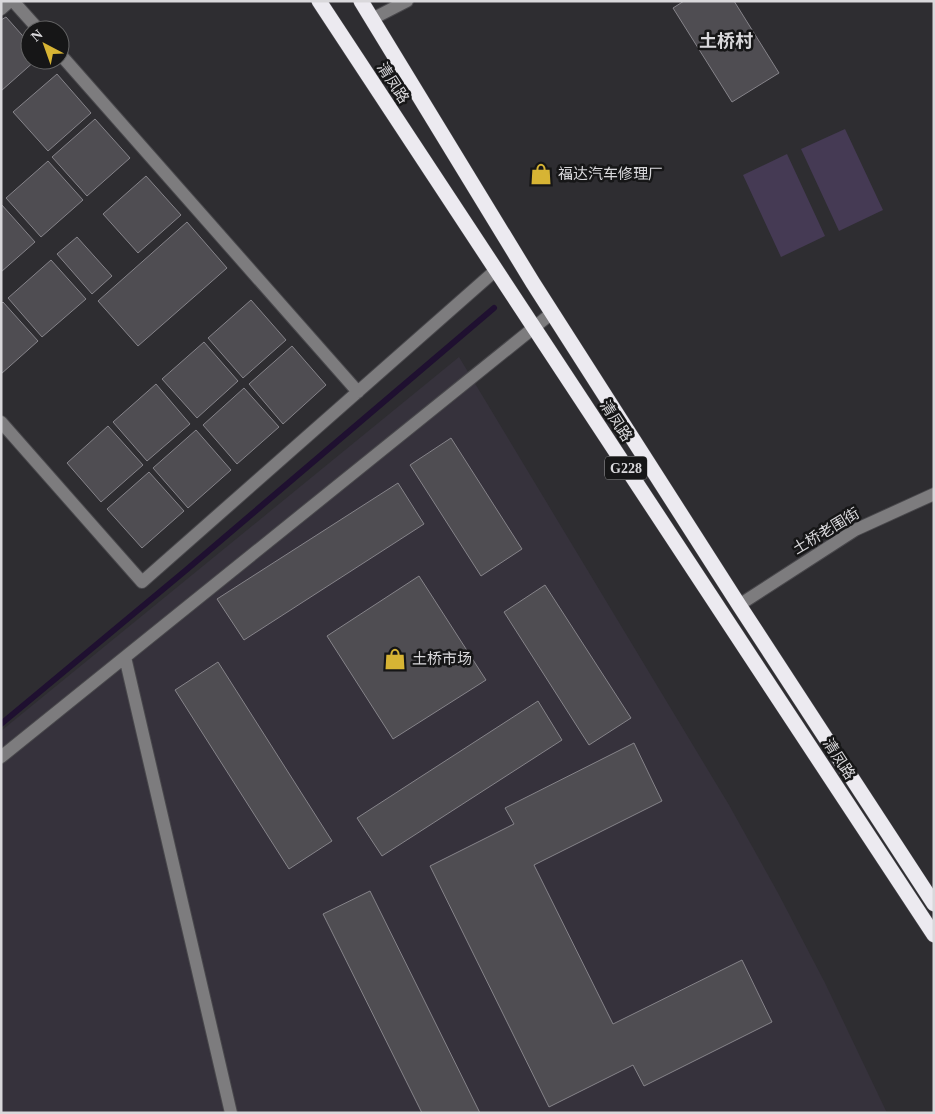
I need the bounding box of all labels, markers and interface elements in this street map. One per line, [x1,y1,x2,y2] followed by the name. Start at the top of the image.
[20,20,70,70] north arrow
[28,27,46,45] text: N
[699,31,753,51] district label: 土桥村
[374,60,412,106] street label: 清凤路
[528,161,554,187] shop icon: 福达汽车修理厂
[558,166,663,182] place label: 福达汽车修理厂
[597,398,635,444] street label: 清凤路
[605,456,647,479] road number: G228
[790,505,862,557] street label: 土桥老围街
[382,646,408,672] shop icon: 土桥市场
[412,651,472,667] place label: 土桥市场
[820,736,858,782] street label: 清凤路

